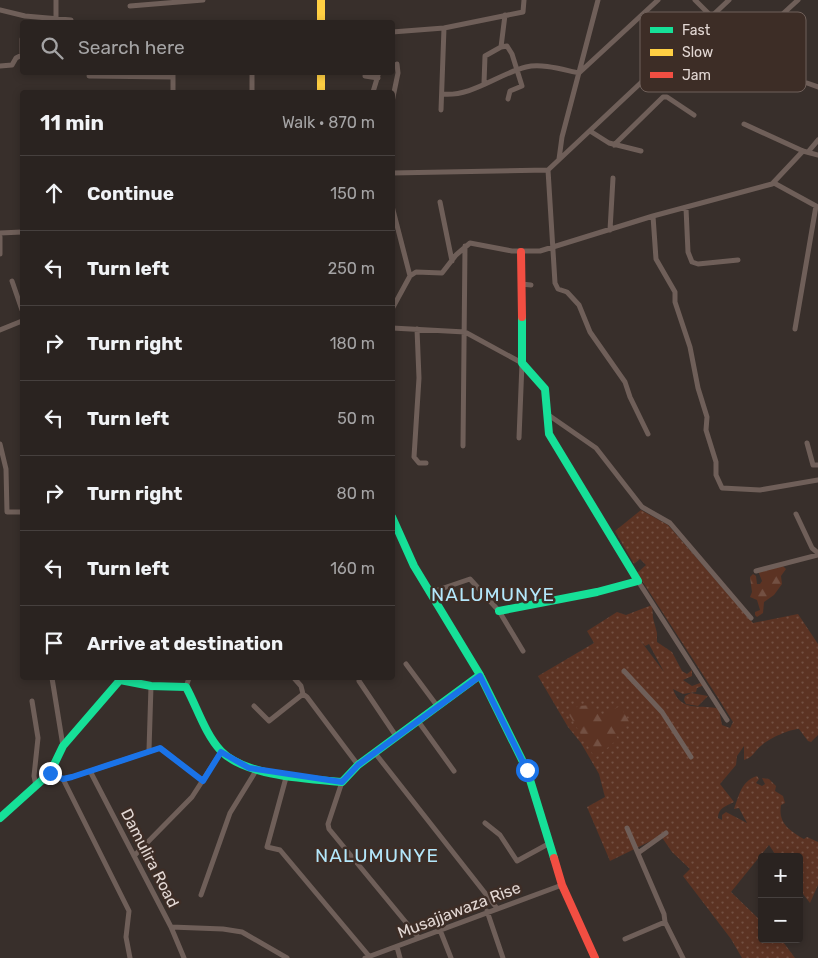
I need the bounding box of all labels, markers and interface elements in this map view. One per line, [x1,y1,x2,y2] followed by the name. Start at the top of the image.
[640,12,806,92] legend
[20,20,395,75] search box
[682,22,711,39] text: Fast
[38,34,66,62] icon: search
[78,36,185,59] text: Search here
[682,44,713,61] text: Slow
[682,67,711,84] text: Jam
[40,110,104,135] text: 11 min
[282,113,375,132] text: Walk · 870 m
[40,179,68,207] icon: ahead
[87,182,174,205] text: Continue
[330,184,375,203] text: 150 m
[40,254,68,282] icon: left
[87,257,169,280] text: Turn left
[328,259,375,278] text: 250 m
[40,329,68,357] icon: right
[87,332,182,355] text: Turn right
[330,334,375,353] text: 180 m
[40,404,68,432] icon: left
[87,407,169,430] text: Turn left
[337,409,375,428] text: 50 m
[40,479,68,507] icon: right
[87,482,182,505] text: Turn right
[337,484,375,503] text: 80 m
[40,554,68,582] icon: left
[87,557,169,580] text: Turn left
[330,559,375,578] text: 160 m
[431,583,555,606] district label: NALUMUNYE
[40,629,68,657] icon: arrive
[87,632,283,655] text: Arrive at destination
[516,759,539,782] route start
[39,762,62,785] route end
[117,806,183,910] street label: Damulira Road
[315,844,439,867] district label: NALUMUNYE
[758,853,803,943] map controls
[758,853,803,898] button: +
[395,878,523,942] street label: Musajjawaza Rise
[758,898,803,943] button: −

